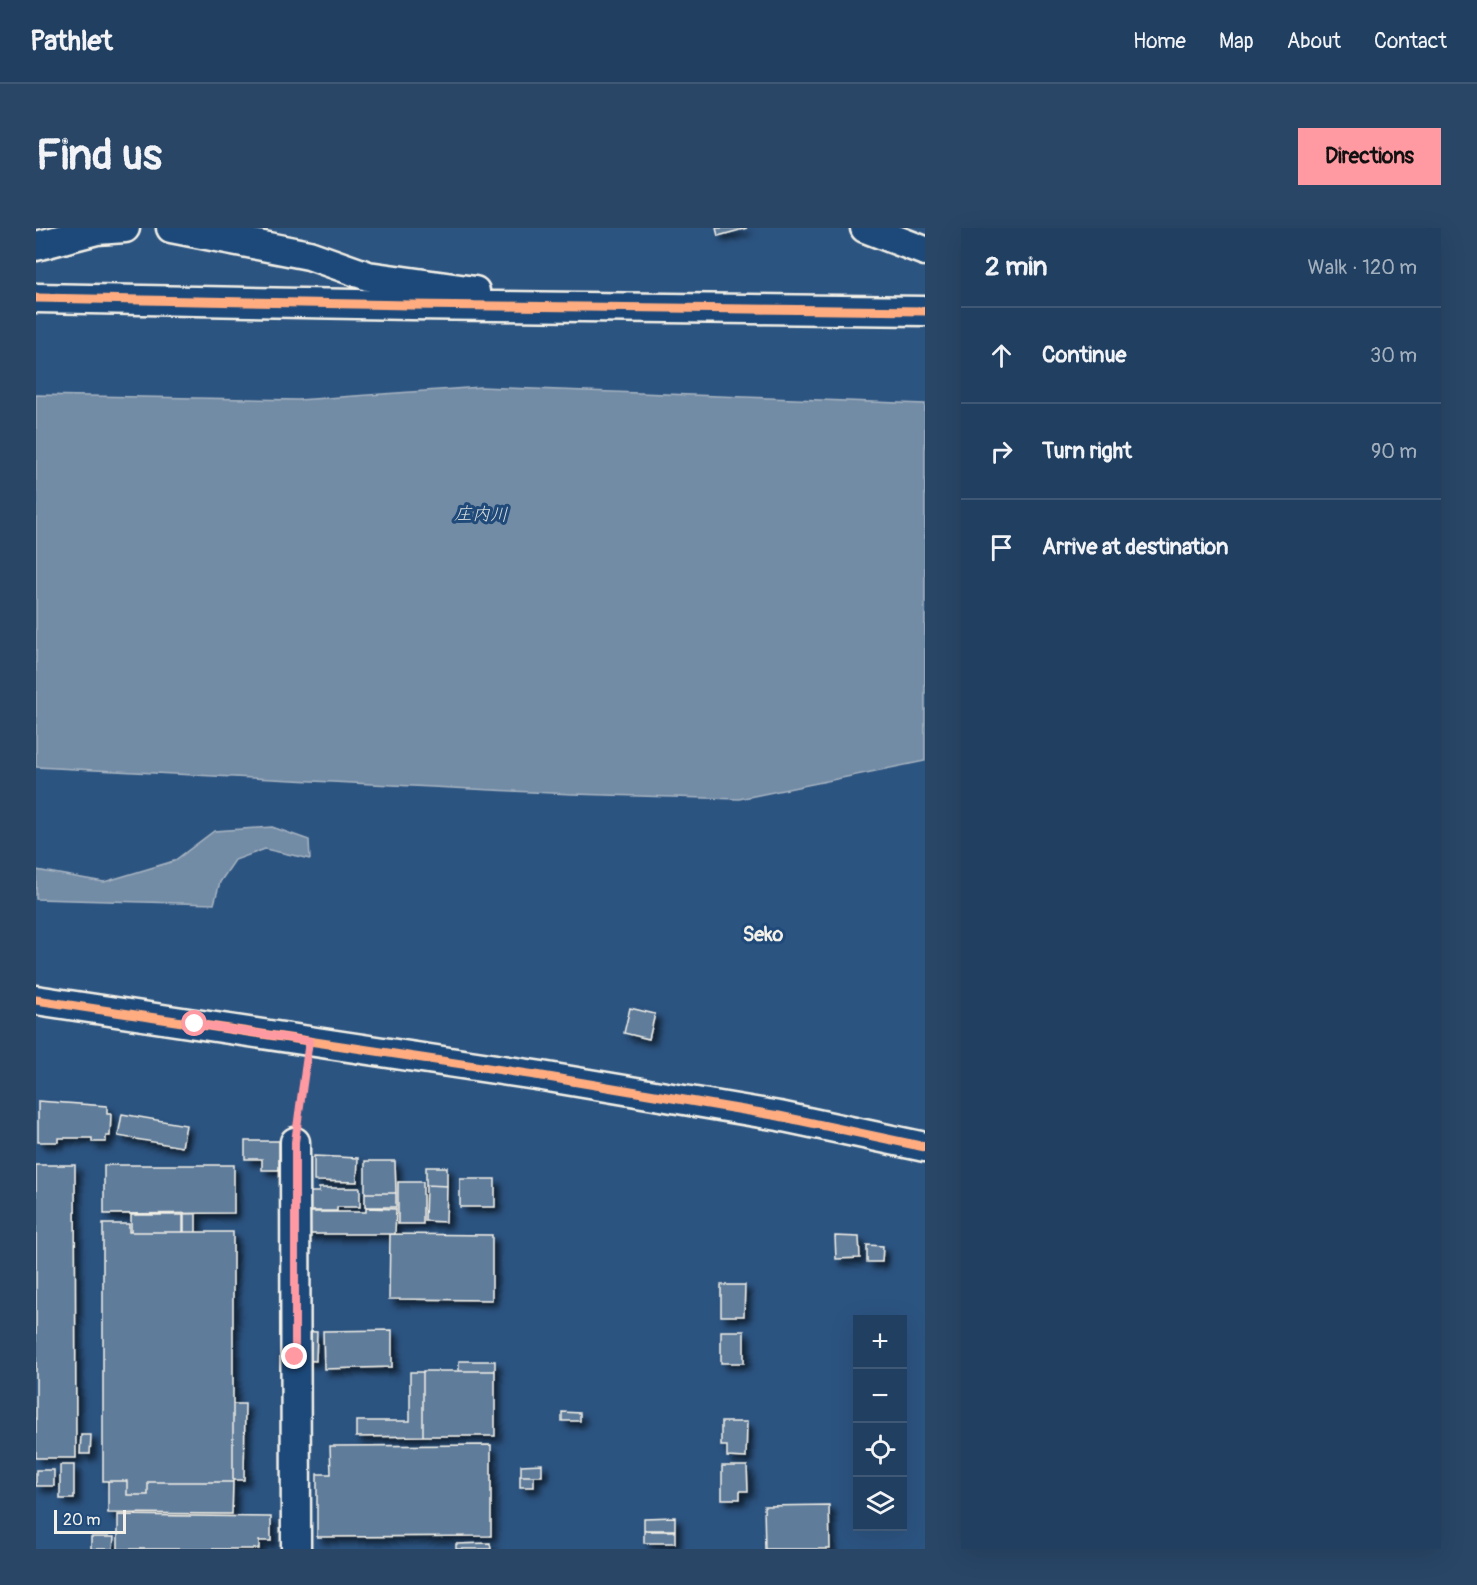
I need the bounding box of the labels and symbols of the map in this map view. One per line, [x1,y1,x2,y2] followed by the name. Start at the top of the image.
[454,503,508,526] water label: 庄内川
[743,922,784,947] district label: Seko
[181,1010,207,1036] route start
[281,1343,307,1369] route end
[54,1507,126,1534] scale bar

